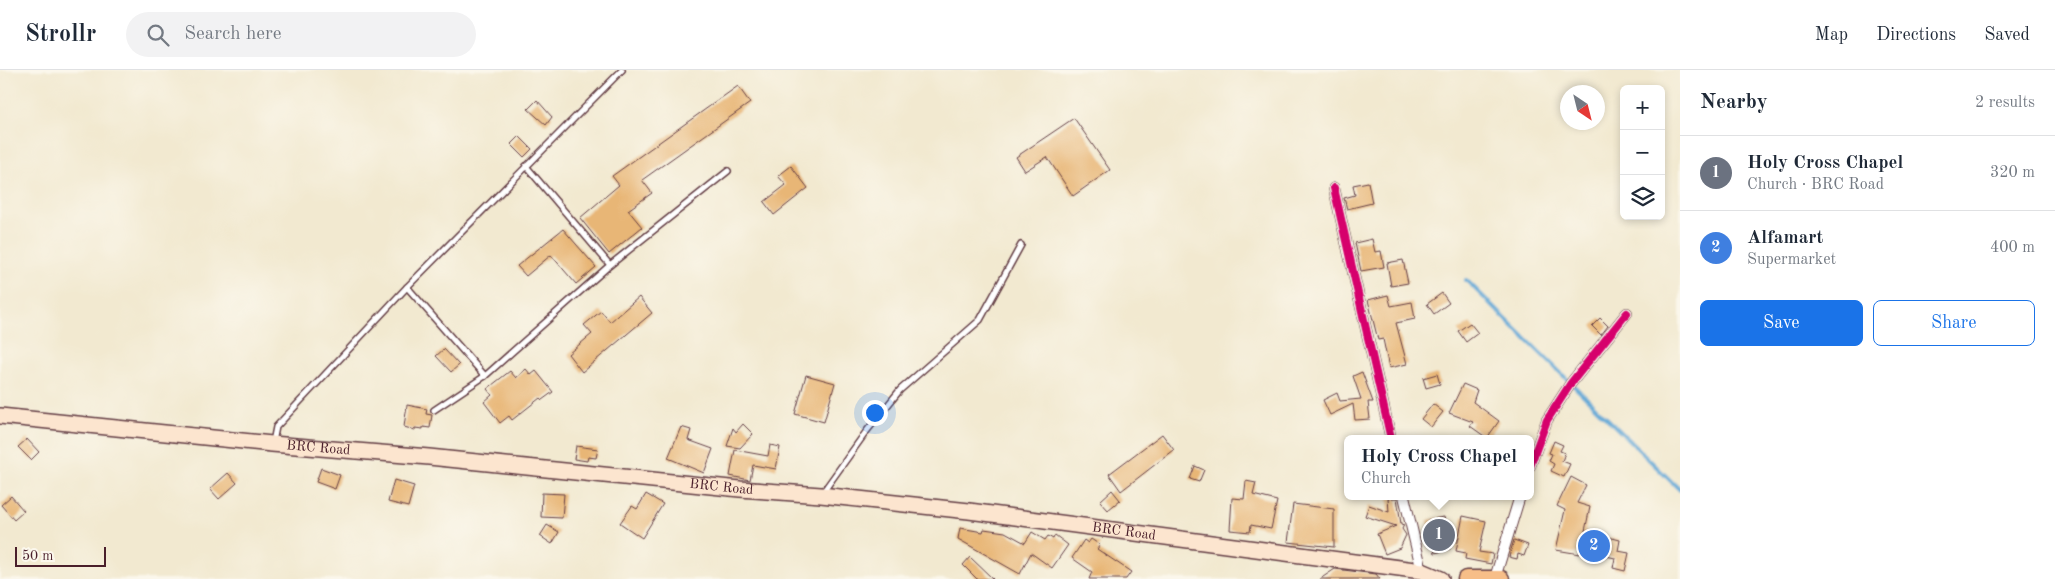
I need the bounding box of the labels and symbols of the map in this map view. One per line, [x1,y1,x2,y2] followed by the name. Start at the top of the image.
[1560,85,1605,130] north arrow
[862,400,888,426] your location
[286,438,351,457] street label: BRC Road
[689,477,754,497] street label: BRC Road
[1423,516,1455,554] pin: 1
[1091,520,1157,543] street label: BRC Road
[1578,527,1610,565] pin: 2
[15,544,106,567] scale bar

